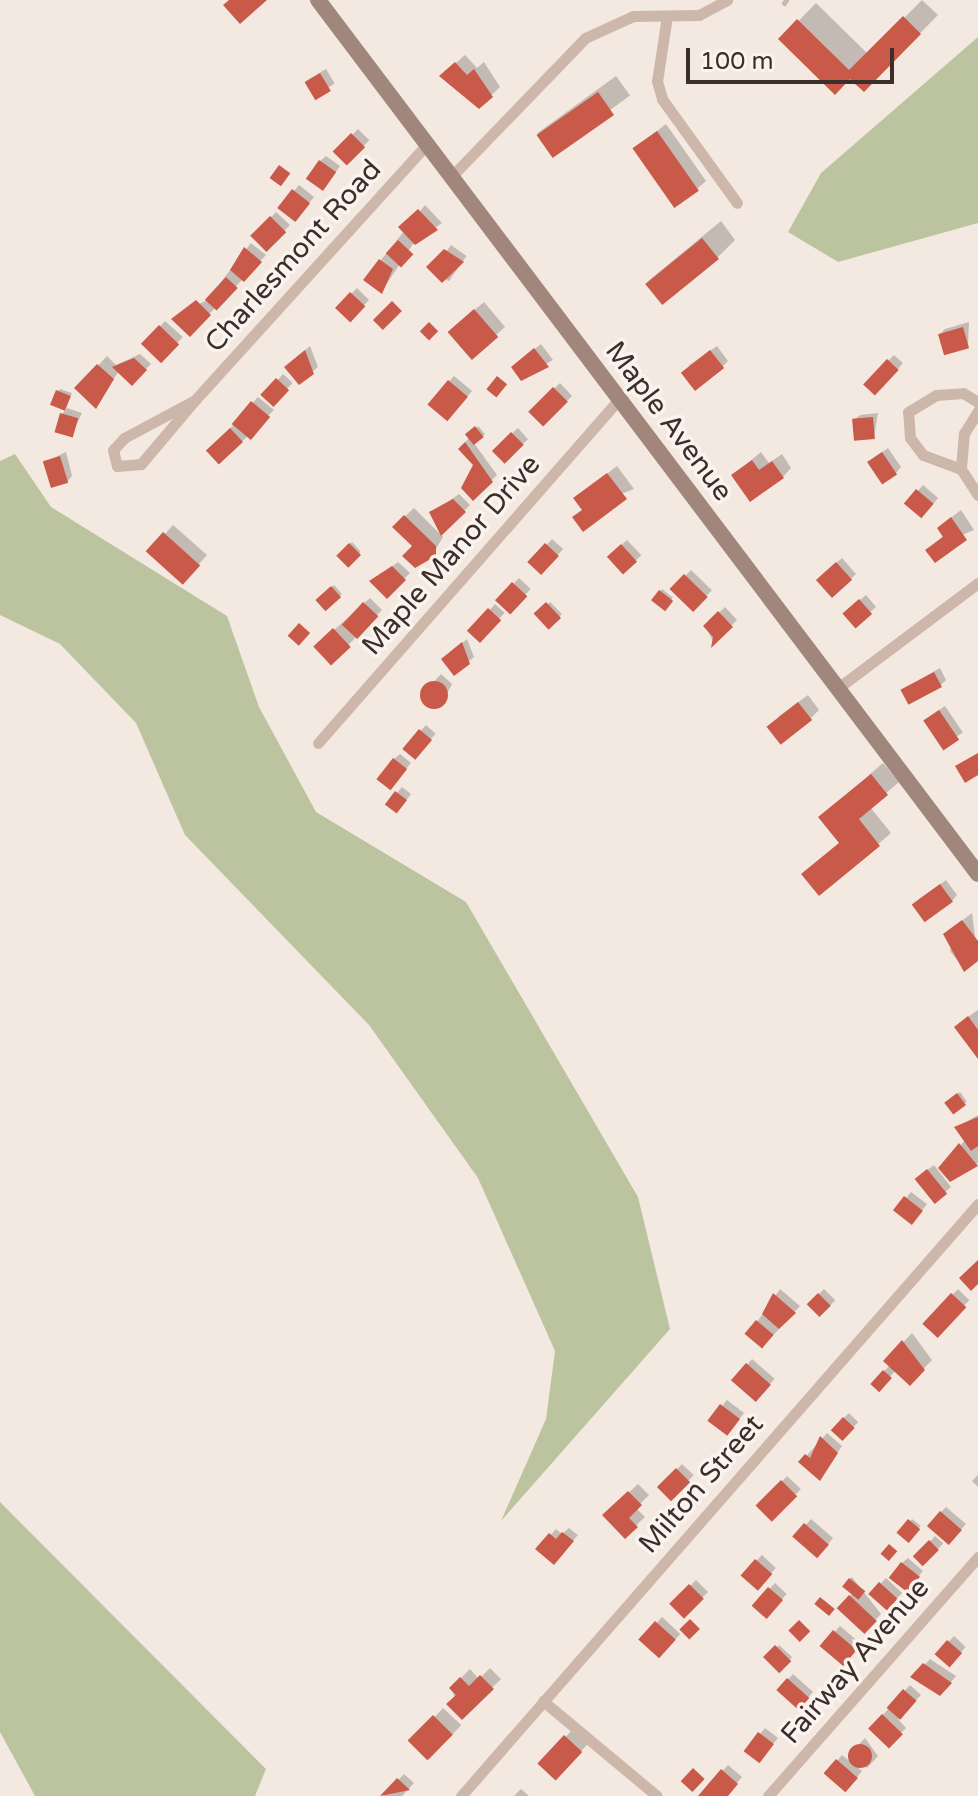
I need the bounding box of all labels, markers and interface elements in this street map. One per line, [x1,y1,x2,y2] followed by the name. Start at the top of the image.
[690,32,898,82] scale bar
[700,47,774,76] text: 100 m
[198,153,388,359] street label: Charlesmont Road
[598,335,740,507] street label: Maple Avenue
[355,448,547,662] street label: Maple Manor Drive
[632,1408,770,1560] street label: Milton Street
[774,1571,936,1751] street label: Fairway Avenue

